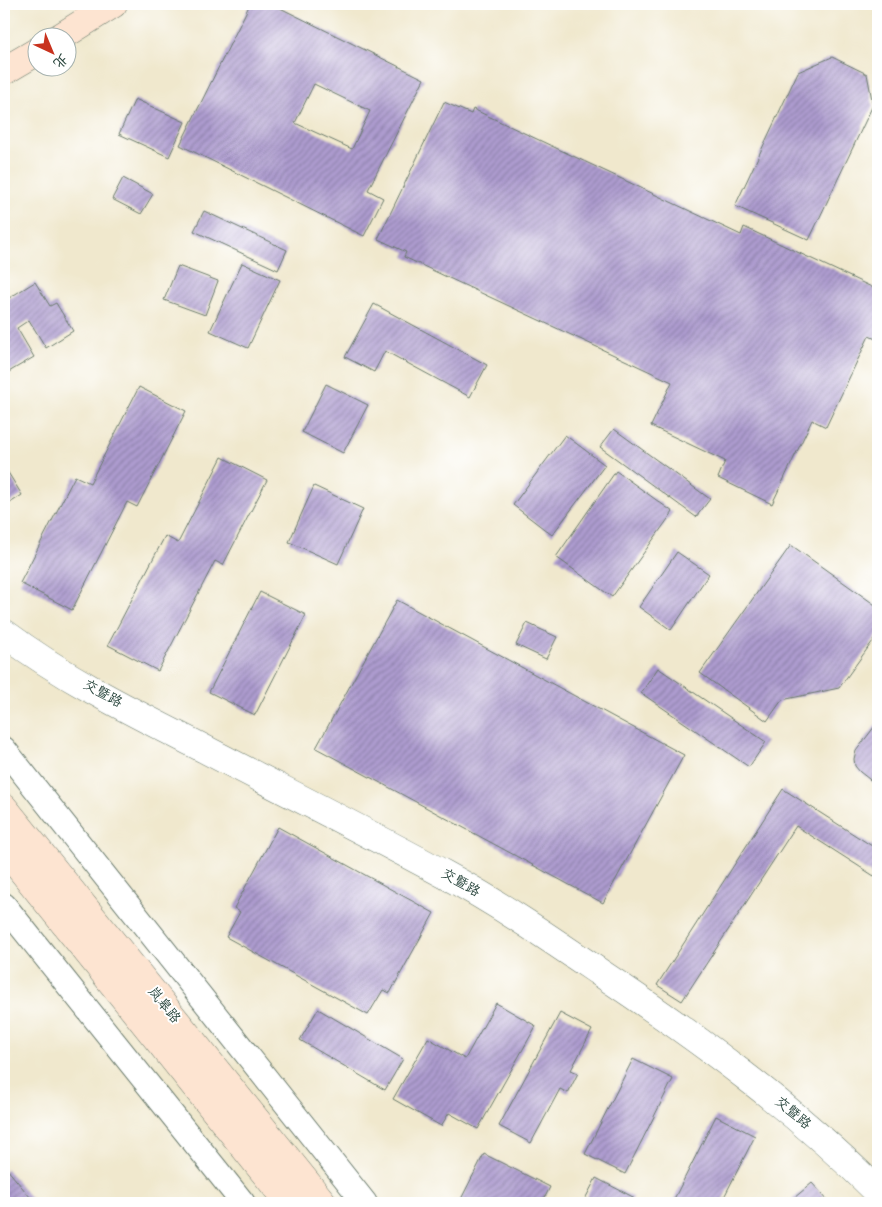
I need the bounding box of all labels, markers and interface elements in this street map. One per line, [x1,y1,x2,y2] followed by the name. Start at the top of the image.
[28,28,78,78] north arrow
[48,49,70,71] text: 北
[80,677,125,713] street label: 交暨路
[438,865,483,902] street label: 交暨路
[143,984,184,1028] street label: 岚皋路
[770,1093,814,1134] street label: 交暨路

